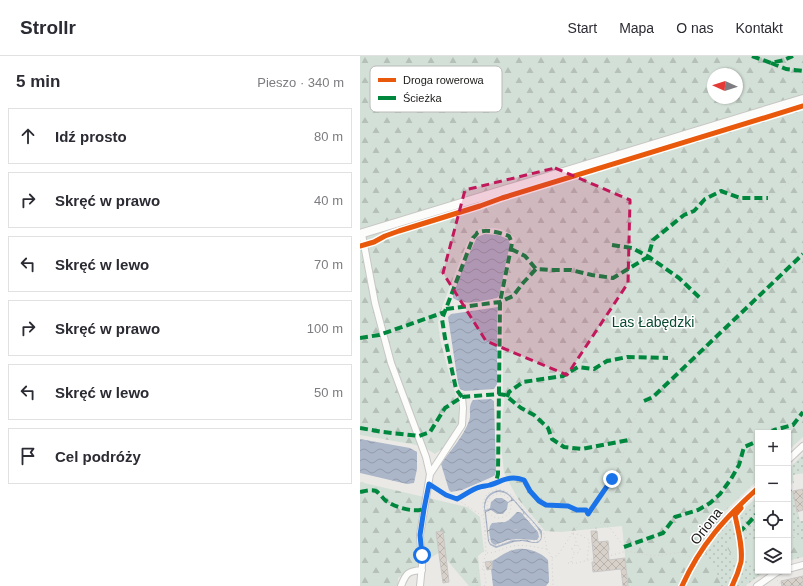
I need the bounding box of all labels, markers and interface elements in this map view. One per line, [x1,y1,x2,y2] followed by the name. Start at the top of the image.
[20,17,76,38] text: Strollr
[568,20,597,36] text: Start
[619,20,654,36] text: Mapa
[676,20,714,36] text: O nas
[736,20,783,36] text: Kontakt
[370,66,502,112] legend
[707,68,743,104] north arrow
[16,72,60,91] text: 5 min
[403,74,485,86] text: Droga rowerowa
[257,75,344,90] text: Pieszo · 340 m
[403,92,442,104] text: Ścieżka
[17,125,39,147] icon: ahead
[55,128,127,145] text: Idź prosto
[314,129,343,144] text: 80 m
[17,189,39,211] icon: right
[55,192,160,209] text: Skręć w prawo
[314,193,343,208] text: 40 m
[17,253,39,275] icon: left
[55,256,149,273] text: Skręć w lewo
[314,257,343,272] text: 70 m
[612,314,694,330] park label: Las Łabędzki
[17,317,39,339] icon: right
[55,320,160,337] text: Skręć w prawo
[307,321,343,336] text: 100 m
[17,381,39,403] icon: left
[55,384,149,401] text: Skręć w lewo
[314,385,343,400] text: 50 m
[755,430,791,574] map controls
[755,430,791,466] button: +
[17,445,39,467] icon: arrive
[55,448,141,465] text: Cel podróży
[755,466,791,502] button: −
[603,470,621,488] route end
[755,502,791,538] button: locate
[687,504,725,547] street label: Oriona
[755,538,791,574] button: layers
[413,546,431,564] route start

